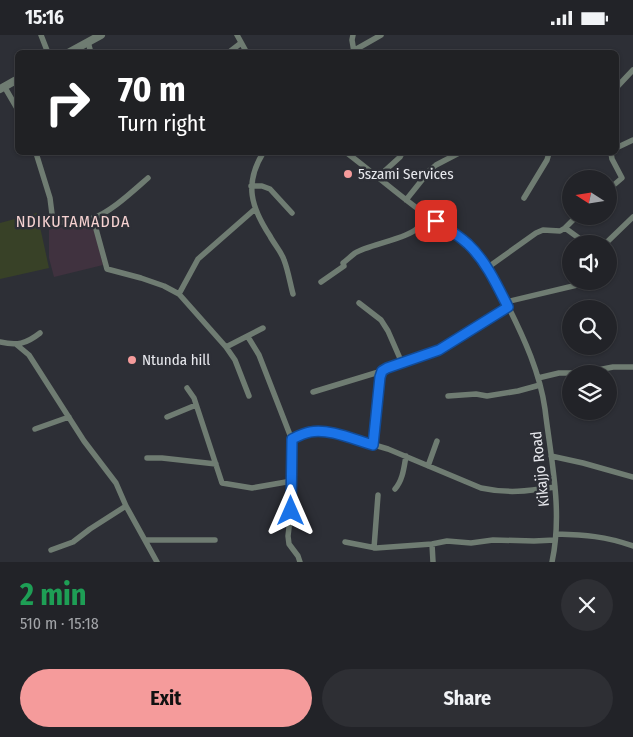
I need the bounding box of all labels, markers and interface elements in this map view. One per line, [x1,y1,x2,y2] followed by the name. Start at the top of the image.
[25,6,64,29] text: 15:16
[118,68,186,110] text: 70 m
[35,70,100,135] icon: right
[118,110,206,137] text: Turn right
[358,165,454,183] place label: 5szami Services
[342,168,354,180] marker: 5szami Services
[562,170,618,225] north arrow
[562,170,617,420] map controls
[415,200,457,242] pin
[422,207,450,235] icon: arrive
[16,212,130,231] district label: NDIKUTAMADDA
[562,235,617,290] button: sound
[562,300,617,355] button: search
[142,351,210,369] place label: Ntunda hill
[126,354,138,366] marker: Ntunda hill
[562,365,617,420] button: layers
[527,430,553,508] street label: Kikajjo Road
[264,484,316,536] position arrow
[20,577,87,613] text: 2 min
[561,579,613,631] button: close
[20,614,99,633] text: 510 m · 15:18
[20,669,312,727] button: Exit
[322,669,613,727] button: Share

